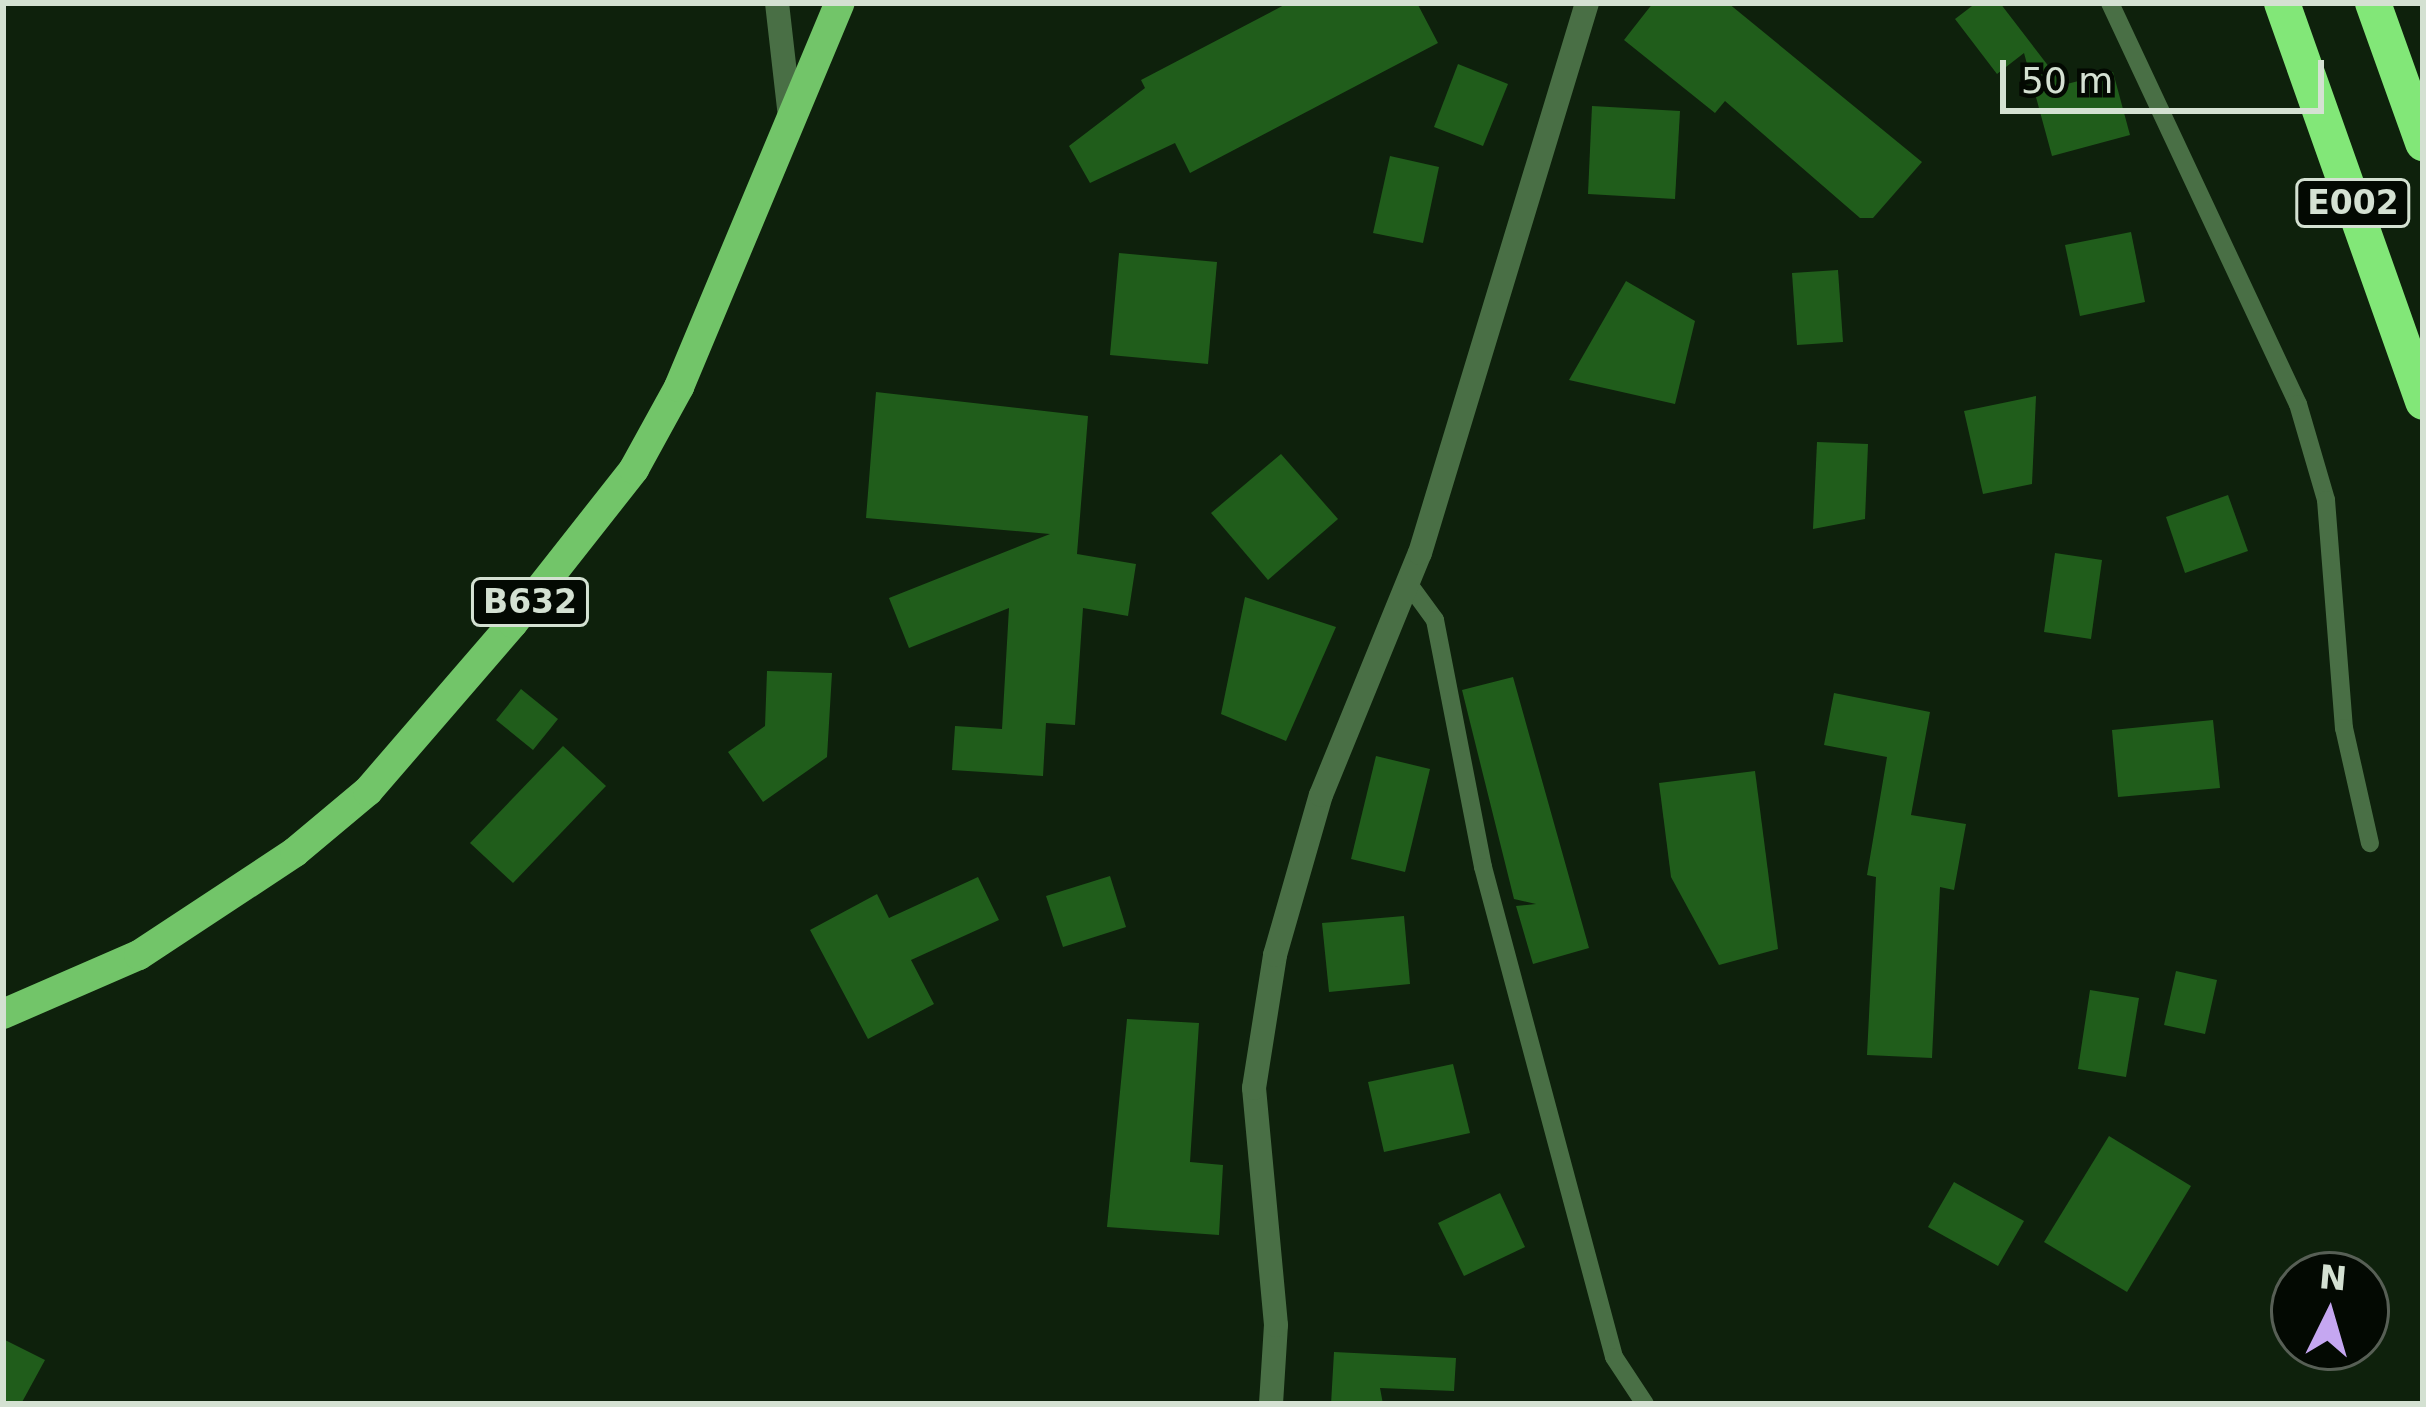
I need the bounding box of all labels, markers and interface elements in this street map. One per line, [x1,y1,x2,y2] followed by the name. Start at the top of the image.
[2006,36,2330,110] scale bar
[2021,60,2113,101] text: 50 m
[2293,176,2413,230] road number: E002
[470,575,590,629] road number: B632
[2270,1251,2390,1371] north arrow
[2317,1257,2348,1298] text: N

